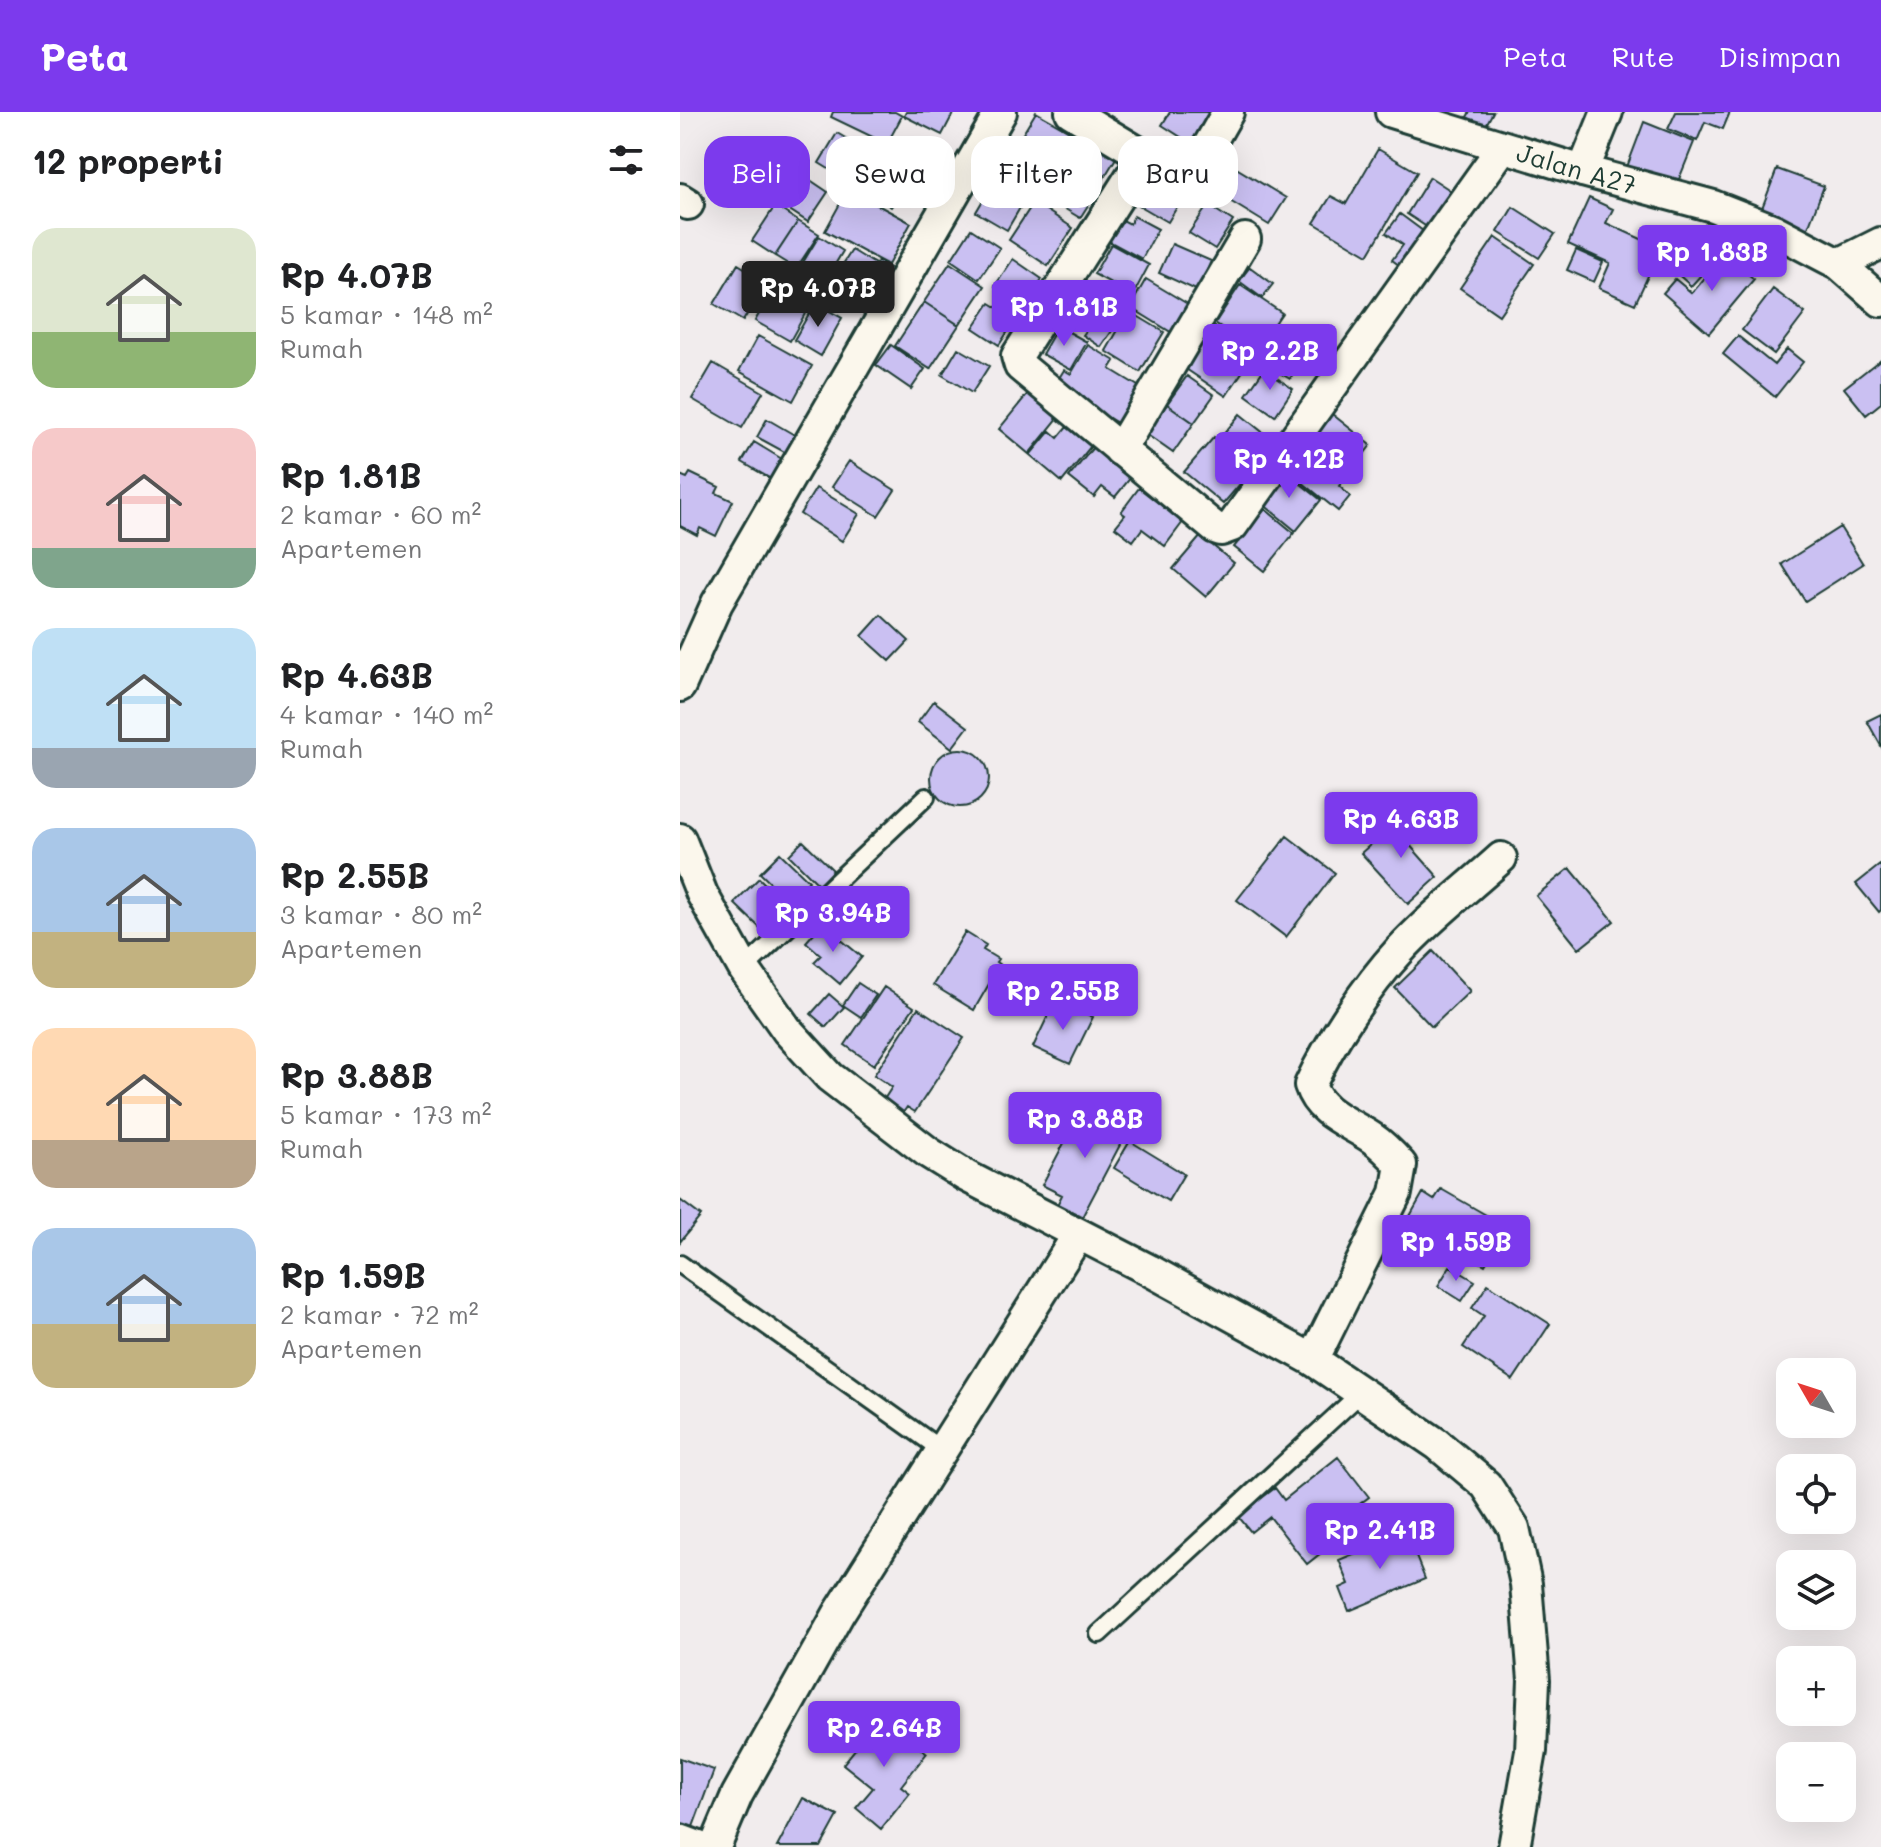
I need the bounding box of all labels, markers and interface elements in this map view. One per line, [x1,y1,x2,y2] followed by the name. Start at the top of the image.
[40,31,129,81] text: Peta
[1503,38,1568,74] text: Peta
[1612,38,1674,74] text: Rute
[1718,38,1841,74] text: Disimpan
[1513,135,1640,202] street label: Jalan A27
[704,136,810,208] chip: Beli
[826,136,955,208] chip: Sewa
[971,136,1102,208] chip: Filter
[1118,136,1238,208] chip: Baru
[32,138,224,183] text: 12 properti
[604,138,648,182] icon: filters
[1629,225,1795,293] pin: Rp 1.83B
[1656,234,1768,268] text: Rp 1.83B
[280,252,433,297] text: Rp 4.07B
[96,260,192,356] icon: home
[735,261,901,329] pin: Rp 4.07B
[760,270,876,304] text: Rp 4.07B
[981,280,1147,348] pin: Rp 1.81B
[1010,289,1118,323] text: Rp 1.81B
[280,297,493,331] text: 5 kamar · 148 m²
[1196,324,1344,392] pin: Rp 2.2B
[280,331,362,365] text: Rumah
[1221,333,1319,367] text: Rp 2.2B
[1206,432,1372,500] pin: Rp 4.12B
[1233,441,1345,475] text: Rp 4.12B
[280,452,422,497] text: Rp 1.81B
[96,460,192,556] icon: home
[280,497,481,531] text: 2 kamar · 60 m²
[280,531,422,565] text: Apartemen
[280,652,433,697] text: Rp 4.63B
[96,660,192,756] icon: home
[280,697,493,731] text: 4 kamar · 140 m²
[280,731,362,765] text: Rumah
[1318,792,1484,860] pin: Rp 4.63B
[1342,801,1460,835] text: Rp 4.63B
[280,852,429,897] text: Rp 2.55B
[96,860,192,956] icon: home
[750,886,916,954] pin: Rp 3.94B
[775,895,891,929] text: Rp 3.94B
[280,897,482,931] text: 3 kamar · 80 m²
[280,931,422,965] text: Apartemen
[980,964,1146,1032] pin: Rp 2.55B
[1006,973,1120,1007] text: Rp 2.55B
[280,1052,433,1097] text: Rp 3.88B
[96,1060,192,1156] icon: home
[1002,1092,1168,1160] pin: Rp 3.88B
[280,1097,492,1131] text: 5 kamar · 173 m²
[1026,1101,1144,1135] text: Rp 3.88B
[280,1131,362,1165] text: Rumah
[1373,1215,1539,1283] pin: Rp 1.59B
[1400,1224,1512,1258] text: Rp 1.59B
[280,1252,426,1297] text: Rp 1.59B
[96,1260,192,1356] icon: home
[280,1297,479,1331] text: 2 kamar · 72 m²
[280,1331,422,1365] text: Apartemen
[1776,1358,1856,1438] north arrow
[1776,1358,1856,1822] map controls
[1776,1454,1856,1534] button: locate
[1297,1503,1463,1571] pin: Rp 2.41B
[1324,1512,1436,1546] text: Rp 2.41B
[1776,1550,1856,1630] button: layers
[1776,1646,1856,1726] button: +
[801,1701,967,1769] pin: Rp 2.64B
[826,1710,942,1744] text: Rp 2.64B
[1776,1742,1856,1822] button: −

